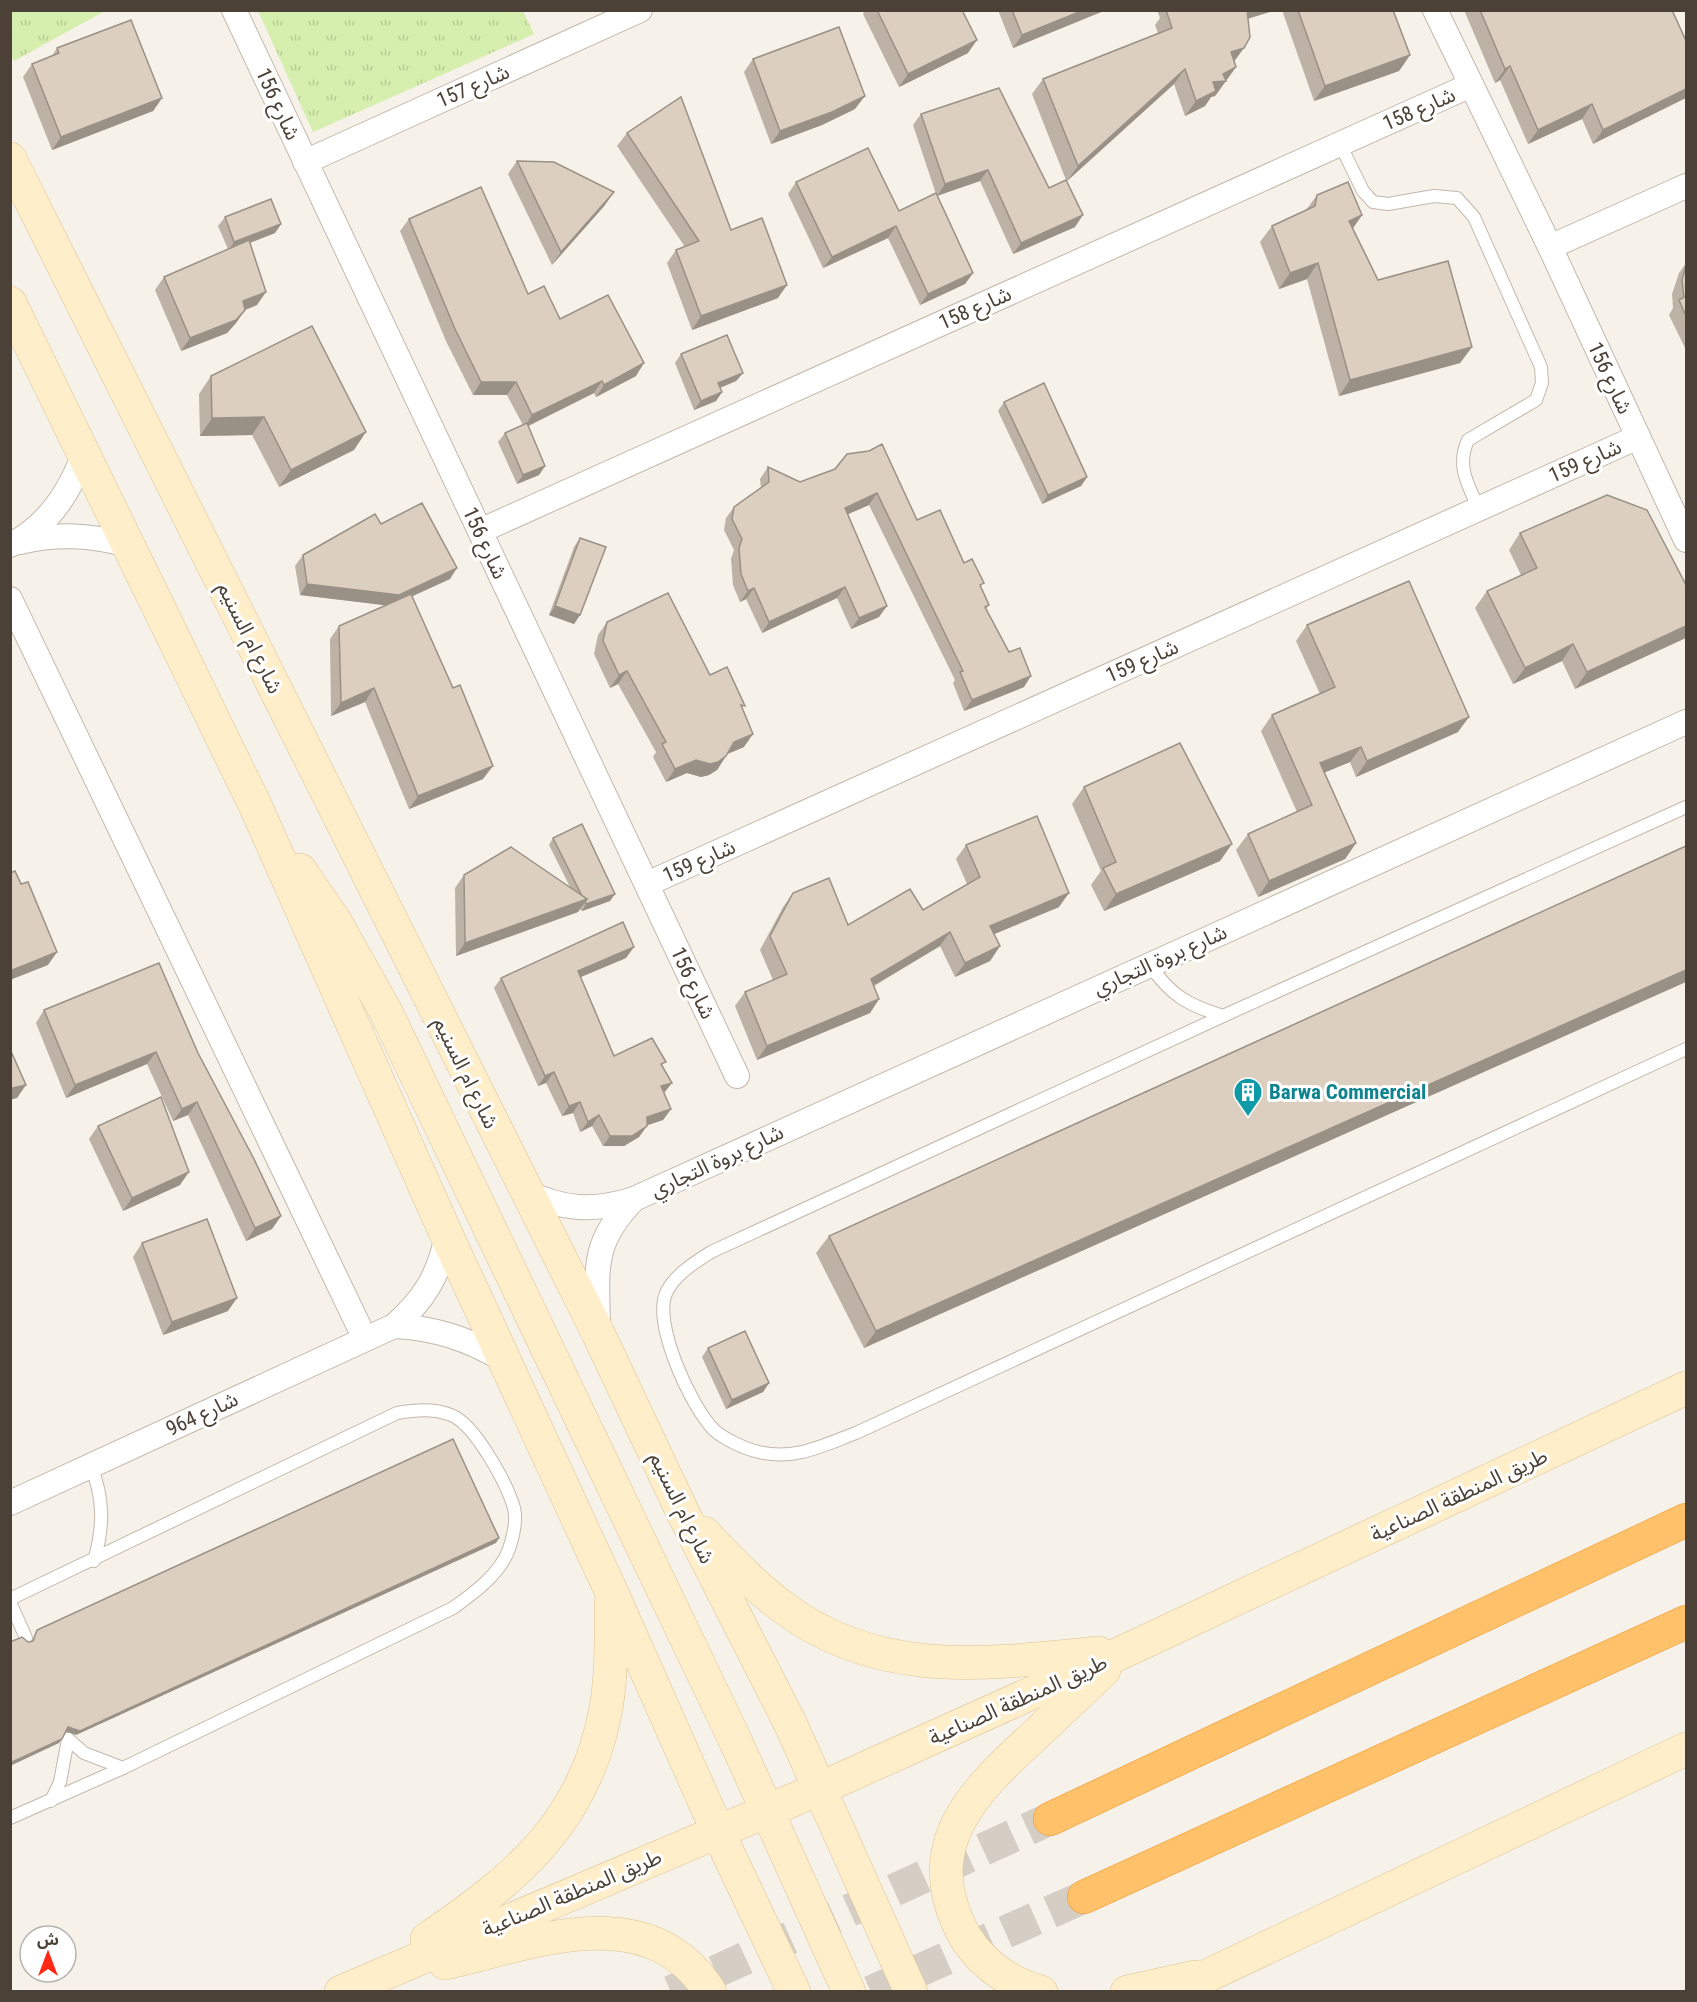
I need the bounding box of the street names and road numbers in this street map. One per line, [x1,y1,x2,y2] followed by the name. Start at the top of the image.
[433,59,514,115] street label: شارع 157
[248,64,305,145] street label: شارع 156
[1379,82,1460,138] street label: شارع 158
[935,281,1016,337] street label: شارع 158
[1580,338,1637,419] street label: شارع 156
[1545,434,1626,490] street label: شارع 159
[455,503,512,584] street label: شارع 156
[209,578,287,699] street label: شارع ام السنيم
[1102,634,1183,690] street label: شارع 159
[659,834,740,890] street label: شارع 159
[1089,920,1232,1004] street label: شارع بروة التجاري
[663,943,720,1024] street label: شارع 156
[425,1013,503,1134] street label: شارع ام السنيم
[647,1120,789,1206] street label: شارع بروة التجاري
[162,1387,243,1444] street label: شارع 964
[1367,1443,1552,1547] street label: طريق المنطقة الصناعية
[641,1448,719,1569] street label: شارع ام السنيم
[925,1650,1111,1751] street label: طريق المنطقة الصناعية
[479,1844,666,1943] street label: طريق المنطقة الصناعية

